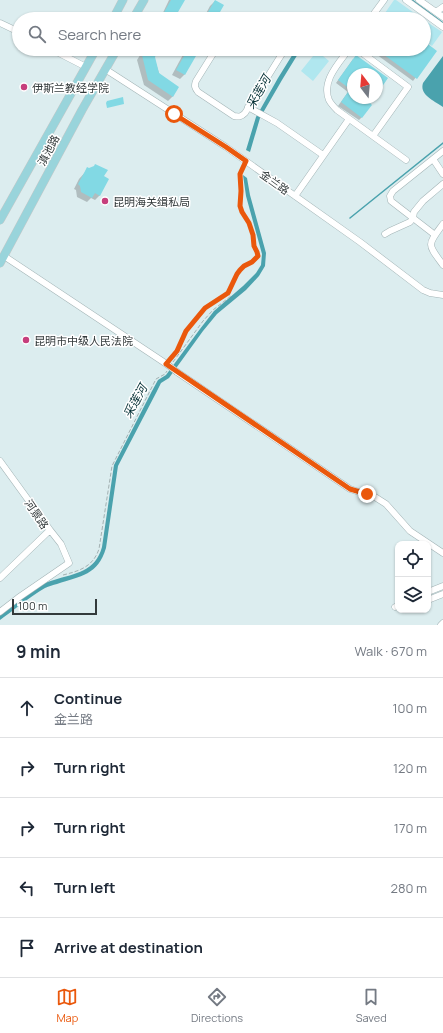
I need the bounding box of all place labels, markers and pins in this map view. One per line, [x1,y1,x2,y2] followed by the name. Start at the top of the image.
[32,80,109,95] place label: 伊斯兰教经学院
[19,82,29,92] marker: 伊斯兰教经学院
[113,194,190,209] place label: 昆明海关缉私局
[100,196,110,206] marker: 昆明海关缉私局
[34,333,133,348] place label: 昆明市中级人民法院
[21,335,31,345] marker: 昆明市中级人民法院

